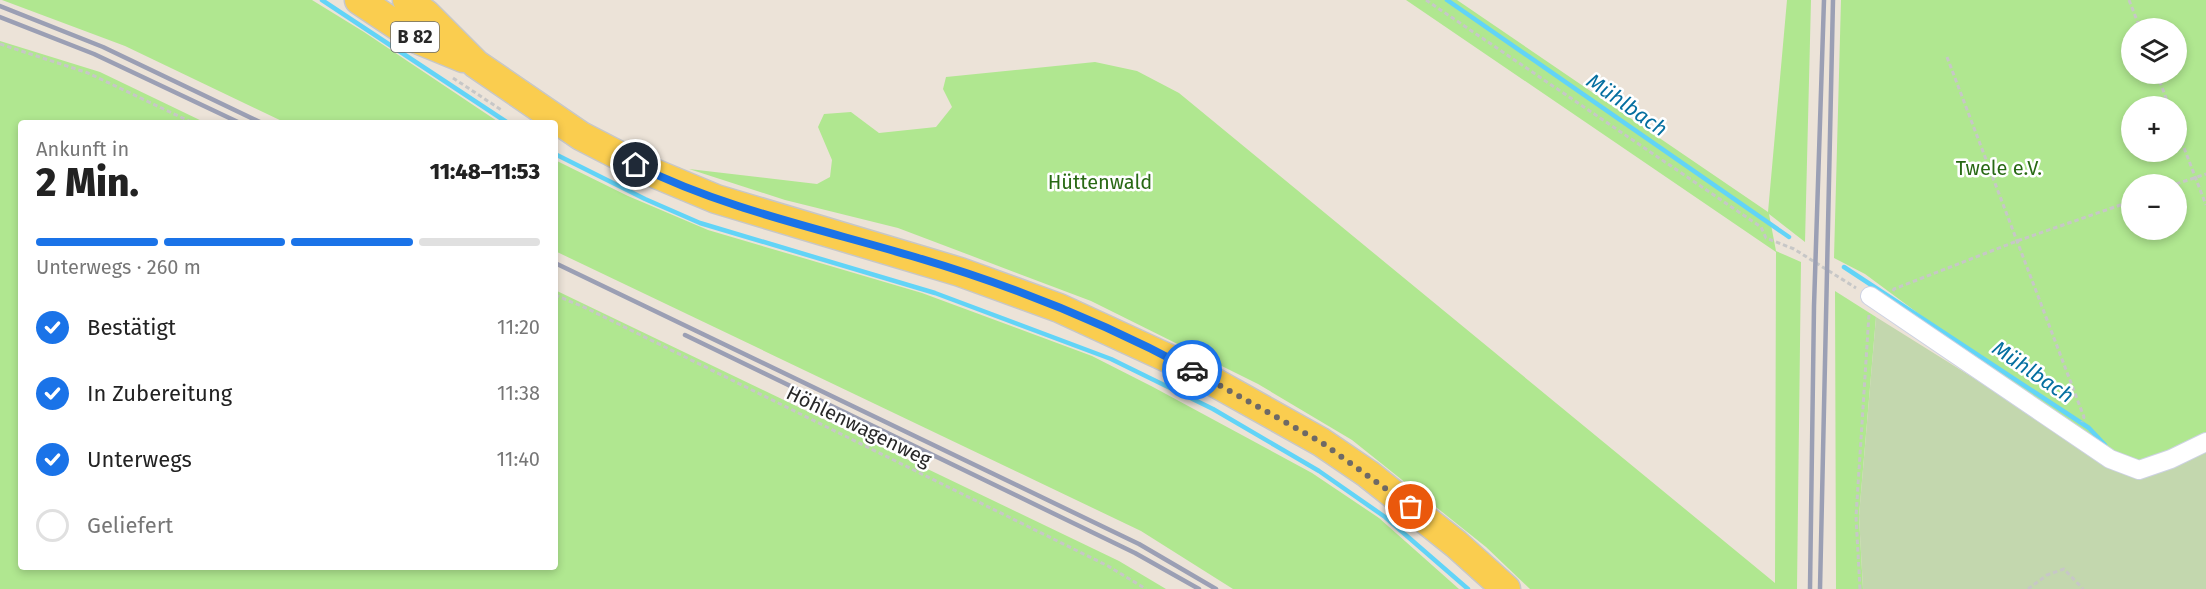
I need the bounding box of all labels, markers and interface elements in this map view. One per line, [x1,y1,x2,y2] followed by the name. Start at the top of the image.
[2121,18,2187,240] map controls
[2121,18,2187,84] button: layers
[391,22,439,52] road number: B 82
[1582,68,1672,142] water label: Mühlbach
[2121,96,2187,162] button: +
[36,137,129,161] text: Ankunft in
[610,139,661,190] pin
[619,148,652,181] icon: home
[1956,156,2042,180] park label: Twele e.V.
[430,158,540,185] text: 11:48–11:53
[36,160,139,206] text: 2 Min.
[1048,170,1152,194] park label: Hüttenwald
[2121,174,2187,240] button: −
[36,255,201,279] text: Unterwegs · 260 m
[36,311,69,344] icon: check
[87,314,176,341] text: Bestätigt
[497,315,540,339] text: 11:20
[1987,335,2079,409] water label: Mühlbach
[1162,340,1222,400] courier
[1176,354,1209,387] icon: car
[36,377,69,410] icon: check
[87,380,232,407] text: In Zubereitung
[783,380,936,472] street label: Höhlenwagenweg
[497,381,540,405] text: 11:38
[36,443,69,476] icon: check
[87,446,192,473] text: Unterwegs
[496,447,540,471] text: 11:40
[1385,481,1436,532] pin
[1394,490,1427,523] icon: bag
[87,512,173,539] text: Geliefert

